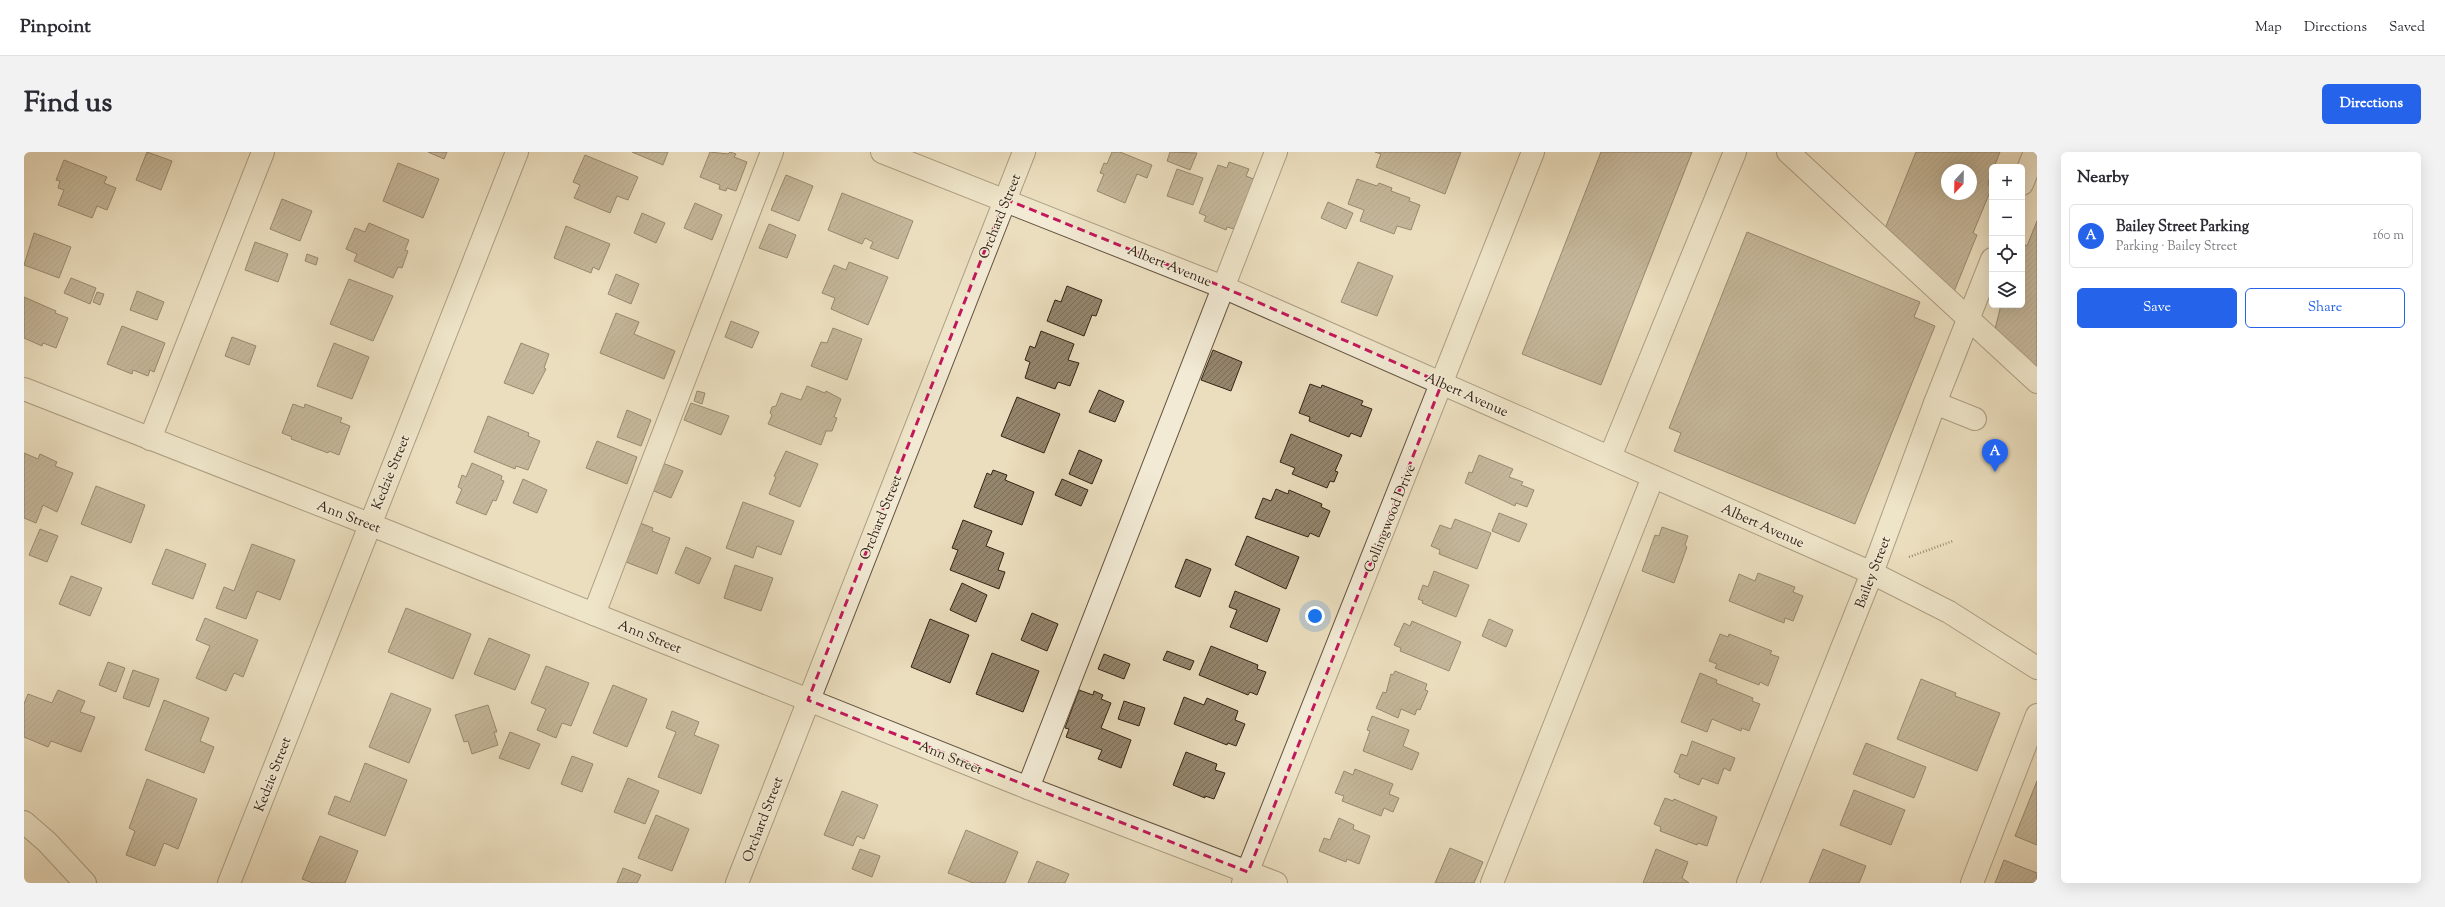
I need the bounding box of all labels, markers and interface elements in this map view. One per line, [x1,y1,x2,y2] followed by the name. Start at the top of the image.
[20,14,91,41] text: Pinpoint
[2255,18,2282,38] text: Map
[2304,18,2367,38] text: Directions
[2389,18,2425,38] text: Saved
[24,84,112,124] text: Find us
[2322,84,2421,124] button: Directions
[1941,164,1977,200] north arrow
[1989,164,2025,308] map controls
[1989,164,2025,200] button: +
[2077,166,2129,190] text: Nearby
[975,171,1027,262] street label: Orchard Street
[1989,200,2025,236] button: −
[2116,217,2249,238] text: Bailey Street Parking
[2086,227,2096,245] text: A
[2373,227,2404,245] text: 160 m
[1989,236,2025,272] button: locate
[2116,238,2237,256] text: Parking · Bailey Street
[1124,241,1214,293] street label: Albert Avenue
[1989,272,2025,308] button: layers
[2077,288,2237,328] button: Save
[2245,288,2405,328] button: Share
[1421,369,1511,423] street label: Albert Avenue
[368,432,416,513] street label: Kedzie Street
[1982,439,2008,472] pin: A
[1360,462,1422,576] street label: Collingwood Drive
[856,472,908,563] street label: Orchard Street
[313,497,383,539] street label: Ann Street
[1717,500,1807,554] street label: Albert Avenue
[1851,534,1897,612] street label: Bailey Street
[1305,606,1325,626] your location
[614,616,684,660] street label: Ann Street
[250,734,297,815] street label: Kedzie Street
[915,737,985,781] street label: Ann Street
[738,774,789,865] street label: Orchard Street

